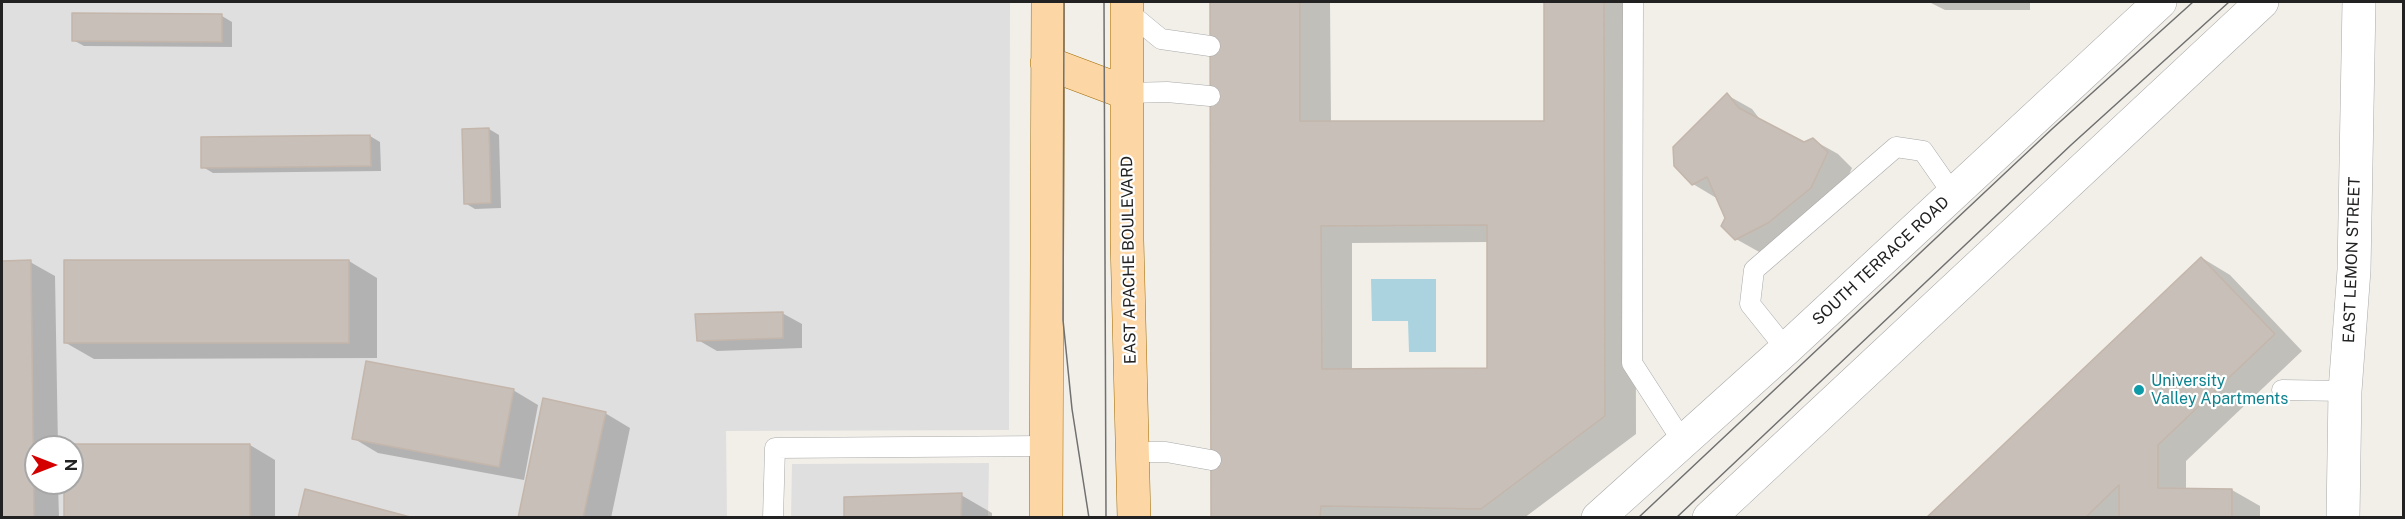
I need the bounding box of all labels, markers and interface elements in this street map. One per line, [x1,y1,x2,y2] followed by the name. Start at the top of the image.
[1118,156,1140,364] street label: EAST APACHE BOULEVARD
[2340,176,2364,344] street label: EAST LEMON STREET
[1809,193,1953,329] street label: SOUTH TERRACE ROAD
[2151,371,2288,409] place label: University Valley Apartments
[2132,383,2146,397] marker: University Valley Apartments
[24,435,84,495] north arrow
[61,459,80,471] text: N

